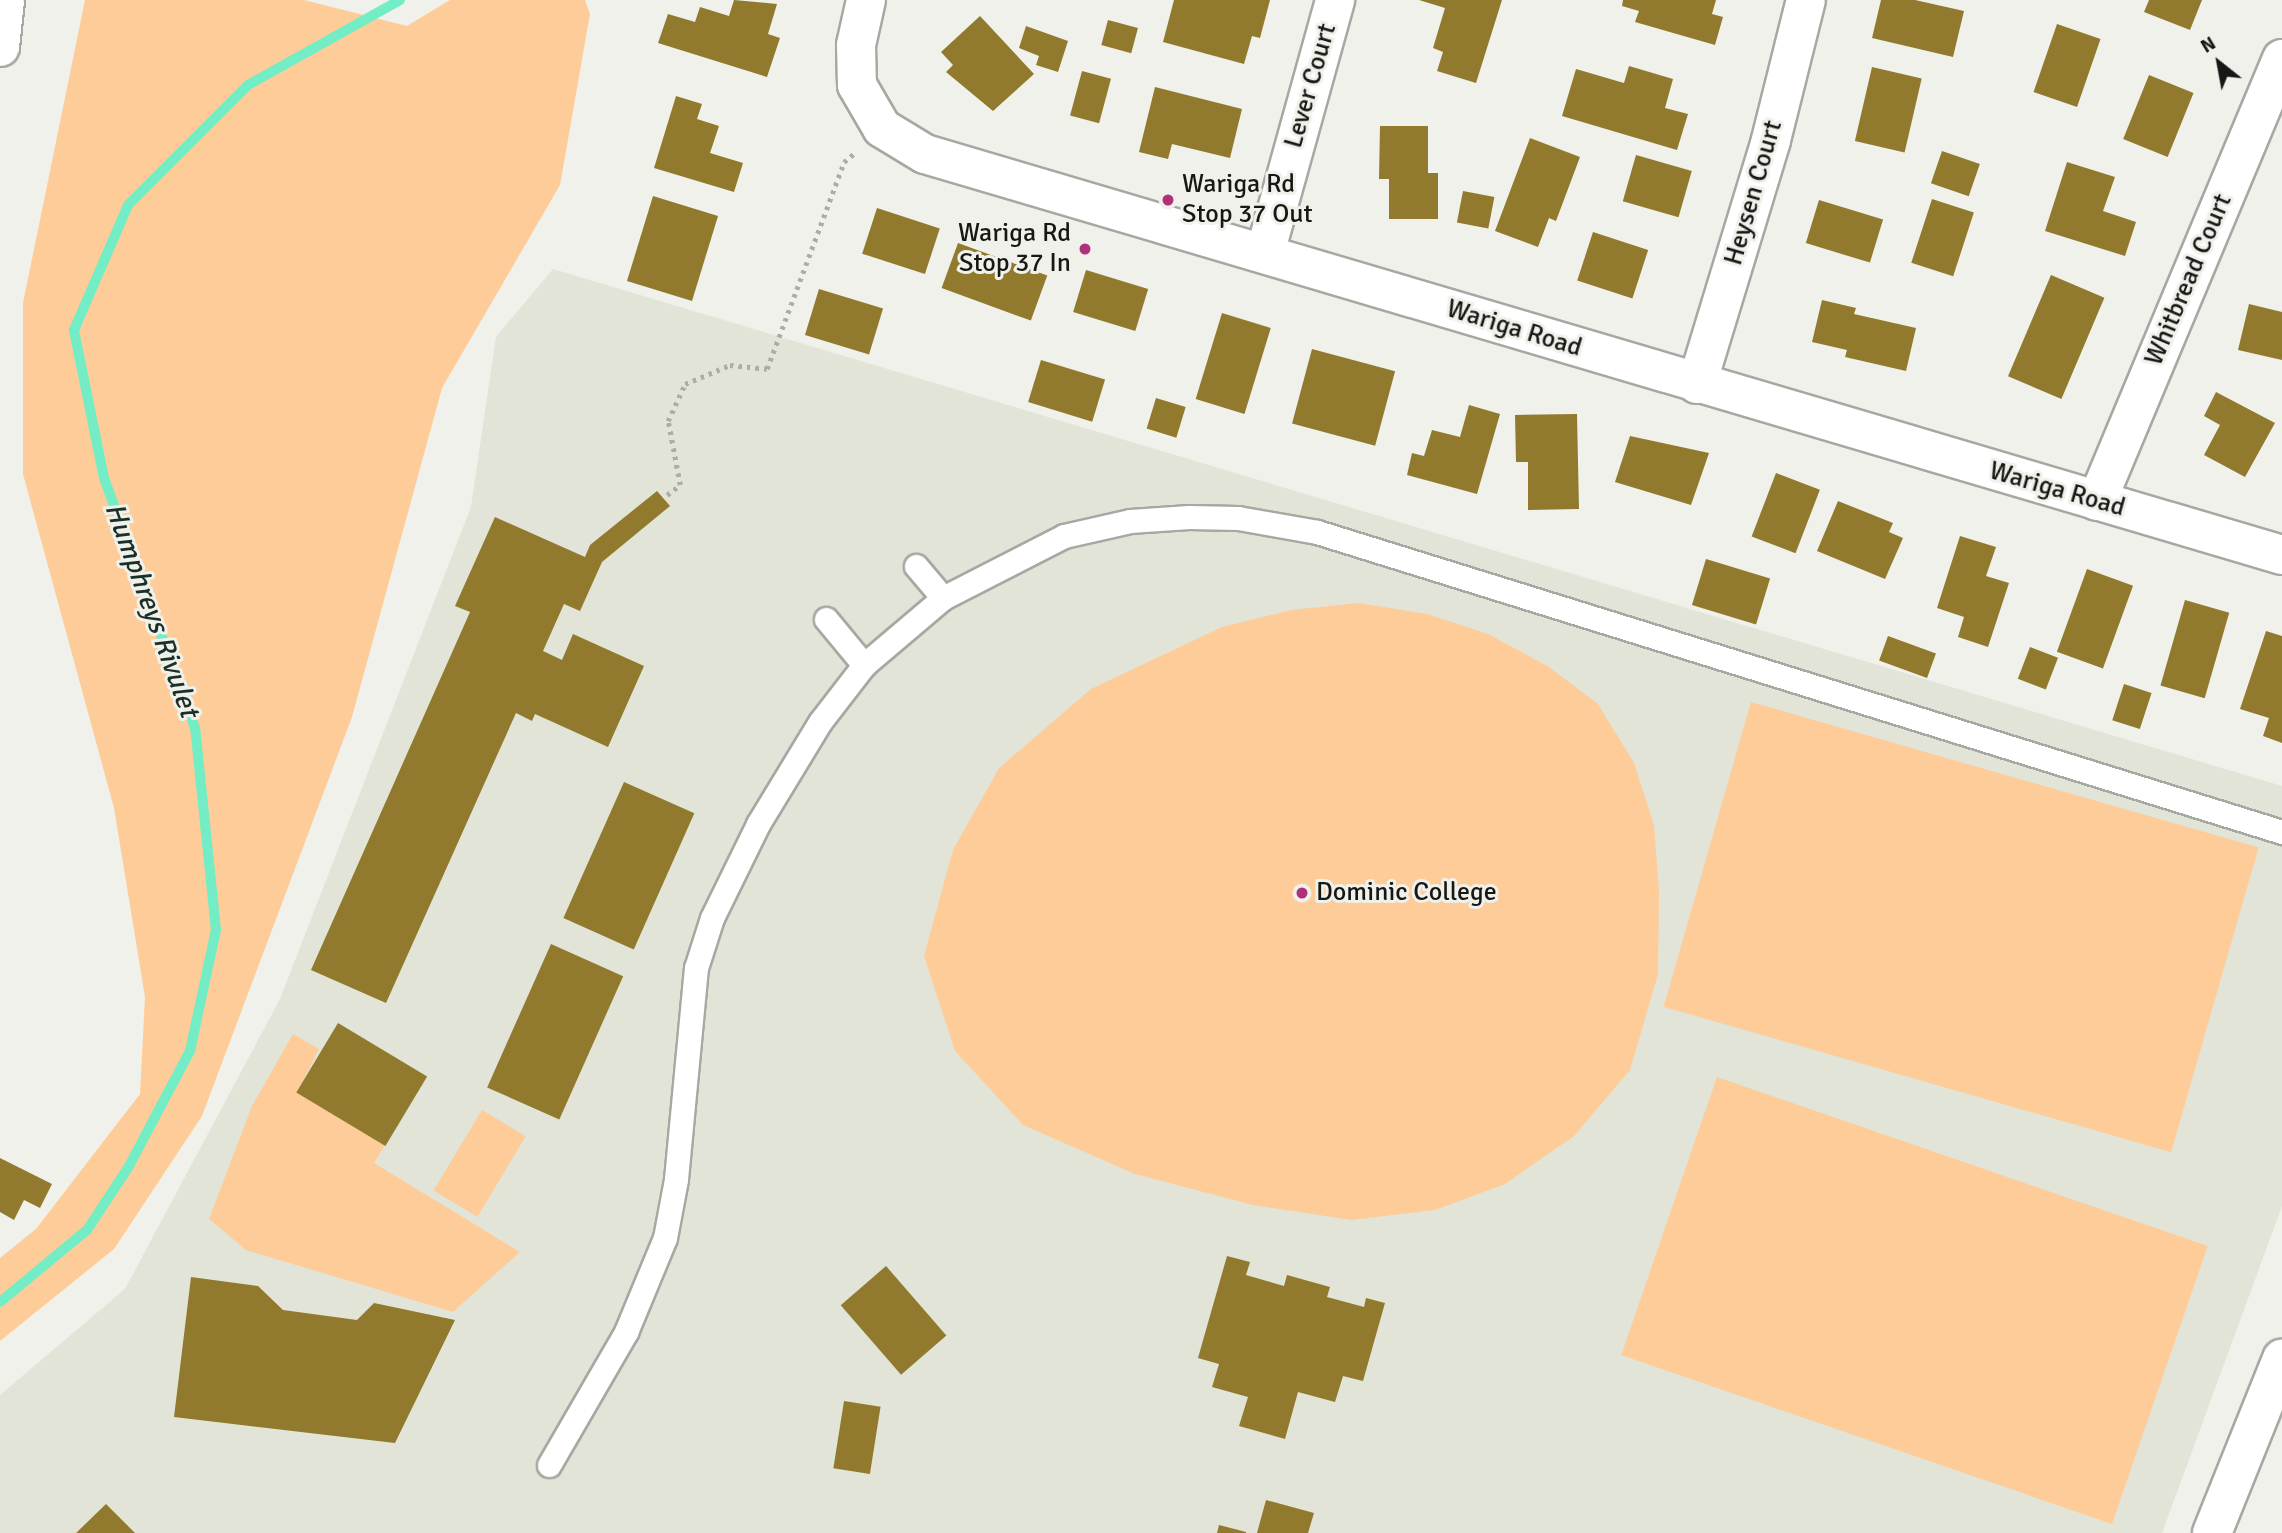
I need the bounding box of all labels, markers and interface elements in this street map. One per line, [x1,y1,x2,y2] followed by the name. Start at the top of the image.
[1278,20,1344,152] street label: Lever Court
[2184,28,2254,98] north arrow
[2196,31,2220,59] text: N
[1718,117,1790,269] street label: Heysen Court
[1182,169,1313,230] place label: Wariga Rd Stop 37 Out
[2139,190,2239,370] street label: Whitbread Court
[1160,192,1176,208] marker: Wariga Rd Stop 37 Out
[958,218,1071,280] place label: Wariga Rd Stop 37 In
[1077,241,1093,257] marker: Wariga Rd Stop 37 In
[1443,294,1585,364] street label: Wariga Road
[1986,456,2128,524] street label: Wariga Road
[98,498,206,722] water label: Humphreys Rivulet
[1316,877,1497,909] place label: Dominic College
[1294,885,1310,901] marker: Dominic College

